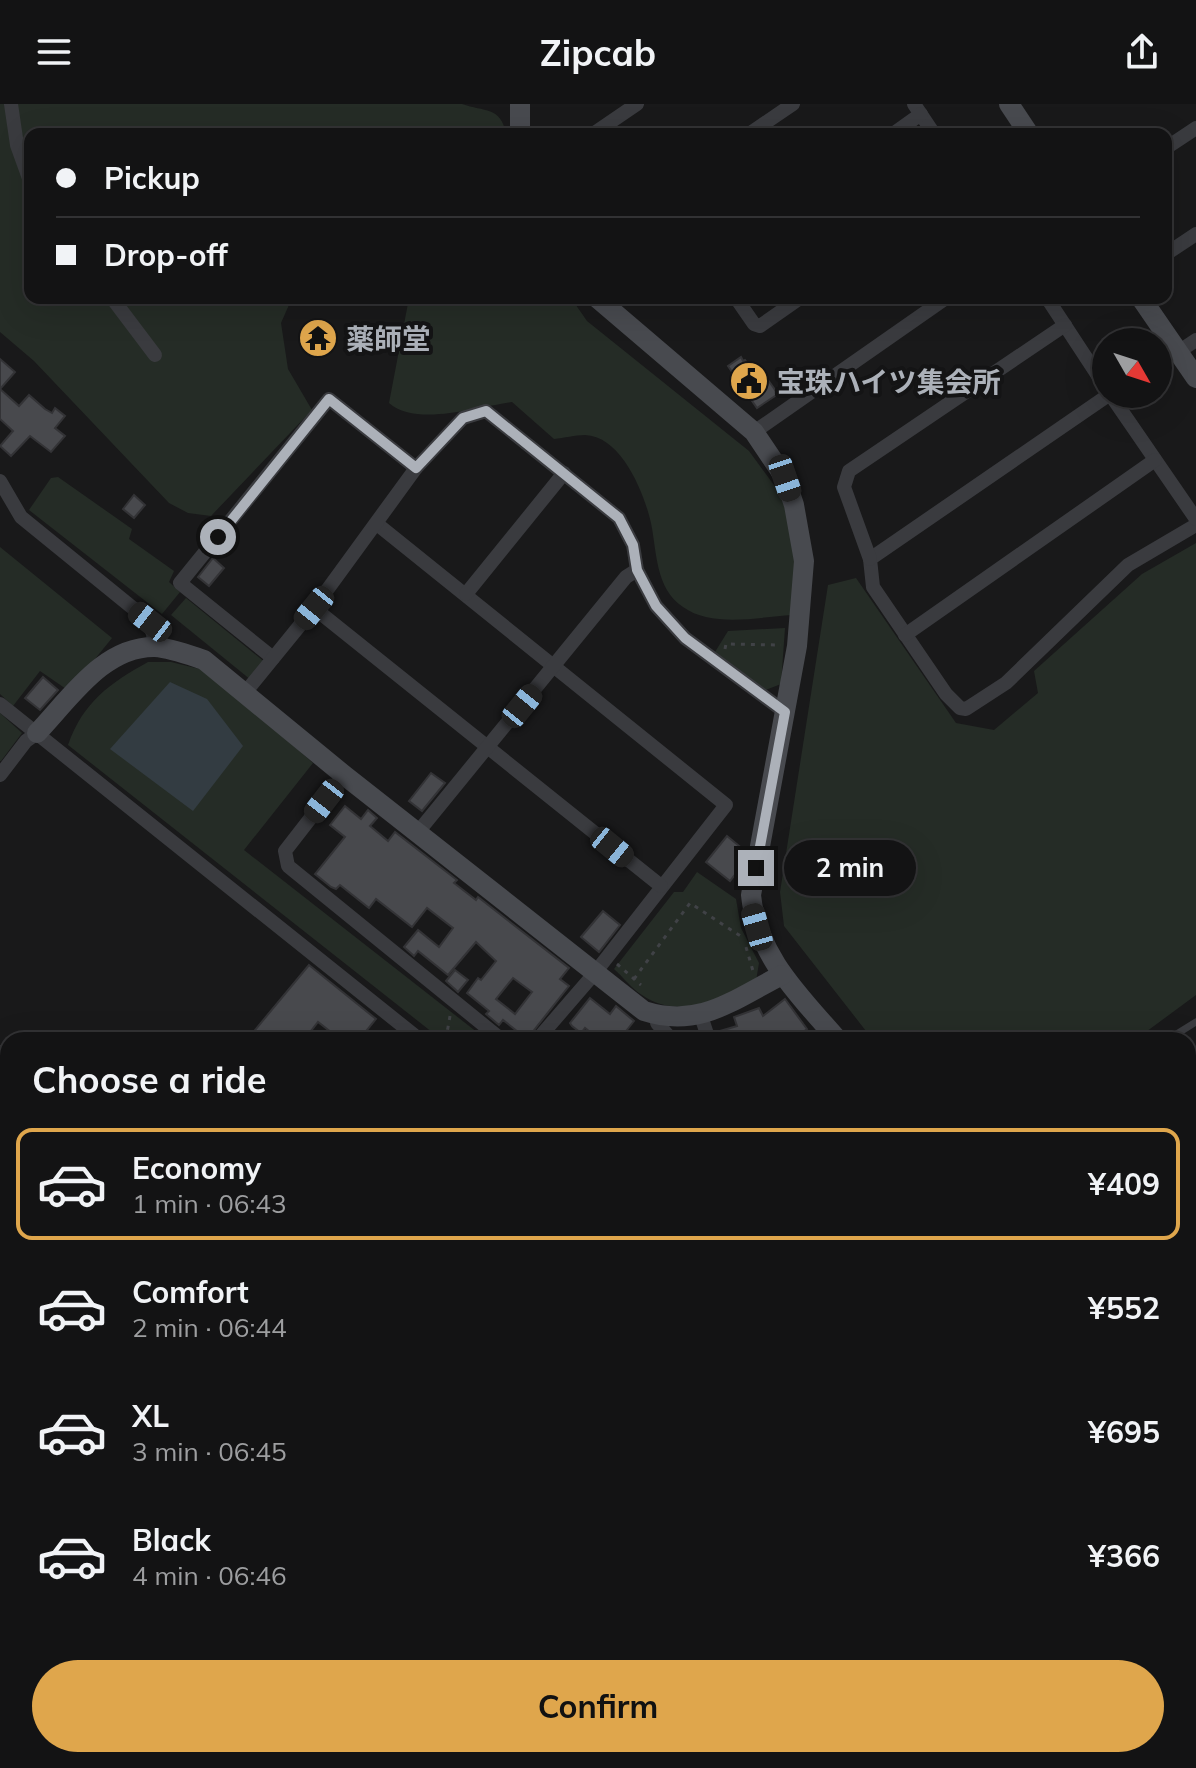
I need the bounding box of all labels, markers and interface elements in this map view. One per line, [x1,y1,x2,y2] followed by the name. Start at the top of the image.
[32,30,76,74] icon: menu
[540,30,656,75] text: Zipcab
[1120,30,1164,74] icon: share
[104,159,200,197] text: Pickup
[104,236,228,274] text: Drop-off
[297,317,339,359] temple icon: 薬師堂
[346,321,430,356] place label: 薬師堂
[1092,328,1172,408] north arrow
[1092,328,1172,408] map controls
[728,360,770,402] public building icon: 宝珠ハイツ集会所
[777,364,1000,399] place label: 宝珠ハイツ集会所
[766,451,804,505] car
[200,519,236,555] route start
[290,582,338,634] car
[124,598,176,646] car
[498,680,546,732] car
[300,775,348,827] car
[586,823,638,871] car
[784,840,916,896] callout: 2 min
[738,850,774,886] route end
[816,851,884,884] text: 2 min
[739,901,775,953] car
[32,1057,266,1102] text: Choose a ride
[36,1148,108,1220] icon: car
[132,1149,261,1187] text: Economy
[1088,1165,1160,1203] text: ¥409
[132,1187,287,1220] text: 1 min · 06:43
[36,1272,108,1344] icon: car
[132,1273,249,1311] text: Comfort
[1088,1289,1160,1327] text: ¥552
[132,1311,287,1344] text: 2 min · 06:44
[36,1396,108,1468] icon: car
[132,1397,169,1435] text: XL
[1088,1413,1160,1451] text: ¥695
[132,1435,287,1468] text: 3 min · 06:45
[36,1520,108,1592] icon: car
[132,1521,211,1559] text: Black
[1088,1537,1160,1575] text: ¥366
[132,1559,287,1592] text: 4 min · 06:46
[32,1660,1164,1752] button: Confirm

